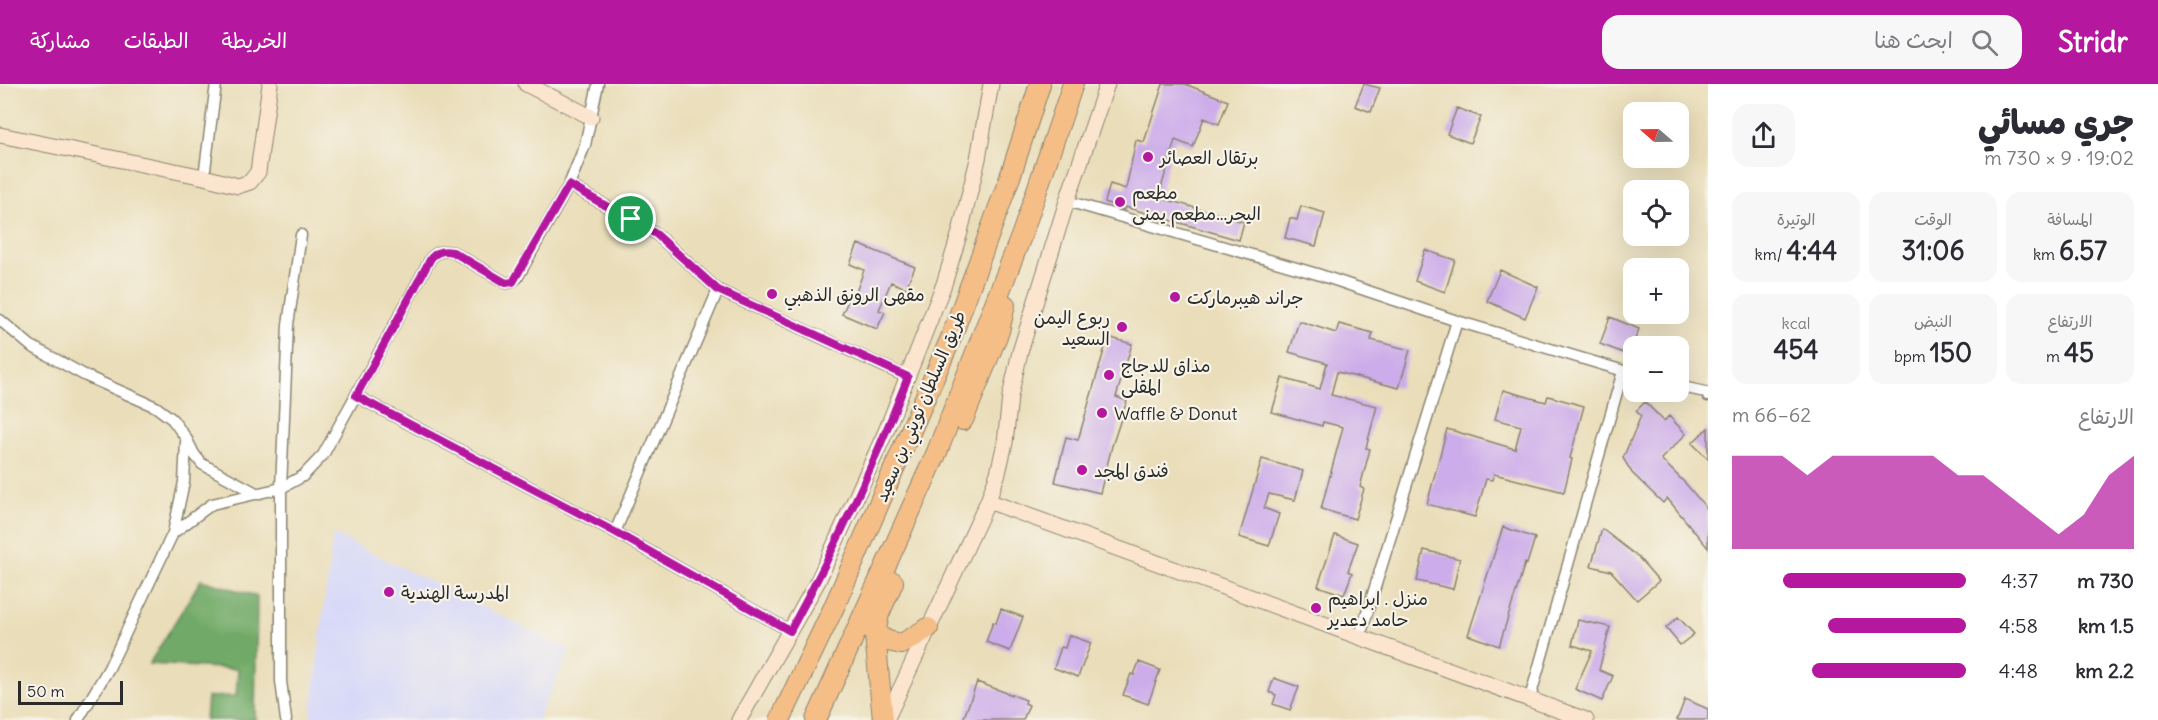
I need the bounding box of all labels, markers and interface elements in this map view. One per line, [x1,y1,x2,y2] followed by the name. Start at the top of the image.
[1602,15,2022,69] search box
[2058,24,2128,60] text: Stridr
[1874,26,1953,54] text: ابحث هنا
[1968,26,2001,59] icon: search
[30,27,91,54] text: مشاركة
[124,27,189,54] text: الطبقات
[222,27,287,54] text: الخريطة
[1978,101,2134,143] text: جري مسائي
[1623,102,1689,168] north arrow
[1623,102,1689,402] map controls
[1732,104,1795,167] button: share
[1984,145,2134,170] text: 19:02 · 9 × 730 m
[1158,146,1258,169] place label: برتقال العصاىٔر
[1141,150,1155,164] marker: برتقال العصاىٔر
[1623,180,1689,246] button: locate
[1132,181,1261,228] place label: مطعم اليحر...مطعم يمنى
[605,193,656,244] pin
[1113,195,1127,209] marker: مطعم اليحر...مطعم يمنى
[614,202,647,235] icon: arrive
[1777,209,1815,229] text: الوتيرة
[1914,209,1952,229] text: الوقت
[2047,209,2093,229] text: المسافة
[1786,234,1837,267] text: 4:44
[1902,234,1964,267] text: 31:06
[2059,234,2107,267] text: 6.57
[1755,244,1786,264] text: /km
[2033,244,2059,264] text: km
[1623,258,1689,324] button: +
[784,283,925,311] place label: مقهى الرونق الذهبي
[1187,286,1304,309] place label: جراند ه‍يبرماركت
[765,287,779,301] marker: مقهى الرونق الذهبي
[1168,290,1182,304] marker: جراند ه‍يبرماركت
[1034,306,1110,350] place label: ربوع اليمن السعيد
[869,307,975,507] street label: طريق السلطان ثويني بن سعيد
[1914,311,1952,331] text: النبض
[2048,311,2092,331] text: الارتفاع
[1782,313,1810,333] text: kcal
[1115,320,1129,334] marker: ربوع اليمن السعيد
[1773,333,1819,366] text: 454
[1623,336,1689,402] button: −
[1930,336,1972,369] text: 150
[2064,336,2094,369] text: 45
[1894,346,1930,366] text: bpm
[2046,346,2064,366] text: m
[1121,354,1210,398] place label: مذاق للدجاج المقلى
[1102,368,1116,382] marker: مذاق للدجاج المقلى
[1114,402,1238,425] place label: Waffle & Donut
[1732,402,1811,427] text: 62–66 m
[2078,404,2134,429] text: الارتفاع
[1095,406,1109,420] marker: Waffle & Donut
[1094,459,1169,482] place label: فندق المجد
[1075,463,1089,477] marker: فندق المجد
[2001,568,2038,593] text: 4:37
[2077,568,2134,593] text: 730 m
[401,581,509,604] place label: المدرسة الهندية
[382,585,396,599] marker: المدرسة الهندية
[1326,587,1428,631] place label: منزل . ابراهيم حامد دعدير
[1309,601,1323,615] marker: منزل . ابراهيم حامد دعدير
[1999,613,2038,638] text: 4:58
[2078,613,2134,638] text: 1.5 km
[1999,658,2038,683] text: 4:48
[2075,658,2134,683] text: 2.2 km
[18,678,123,706] scale bar
[27,681,65,701] text: 50 m

